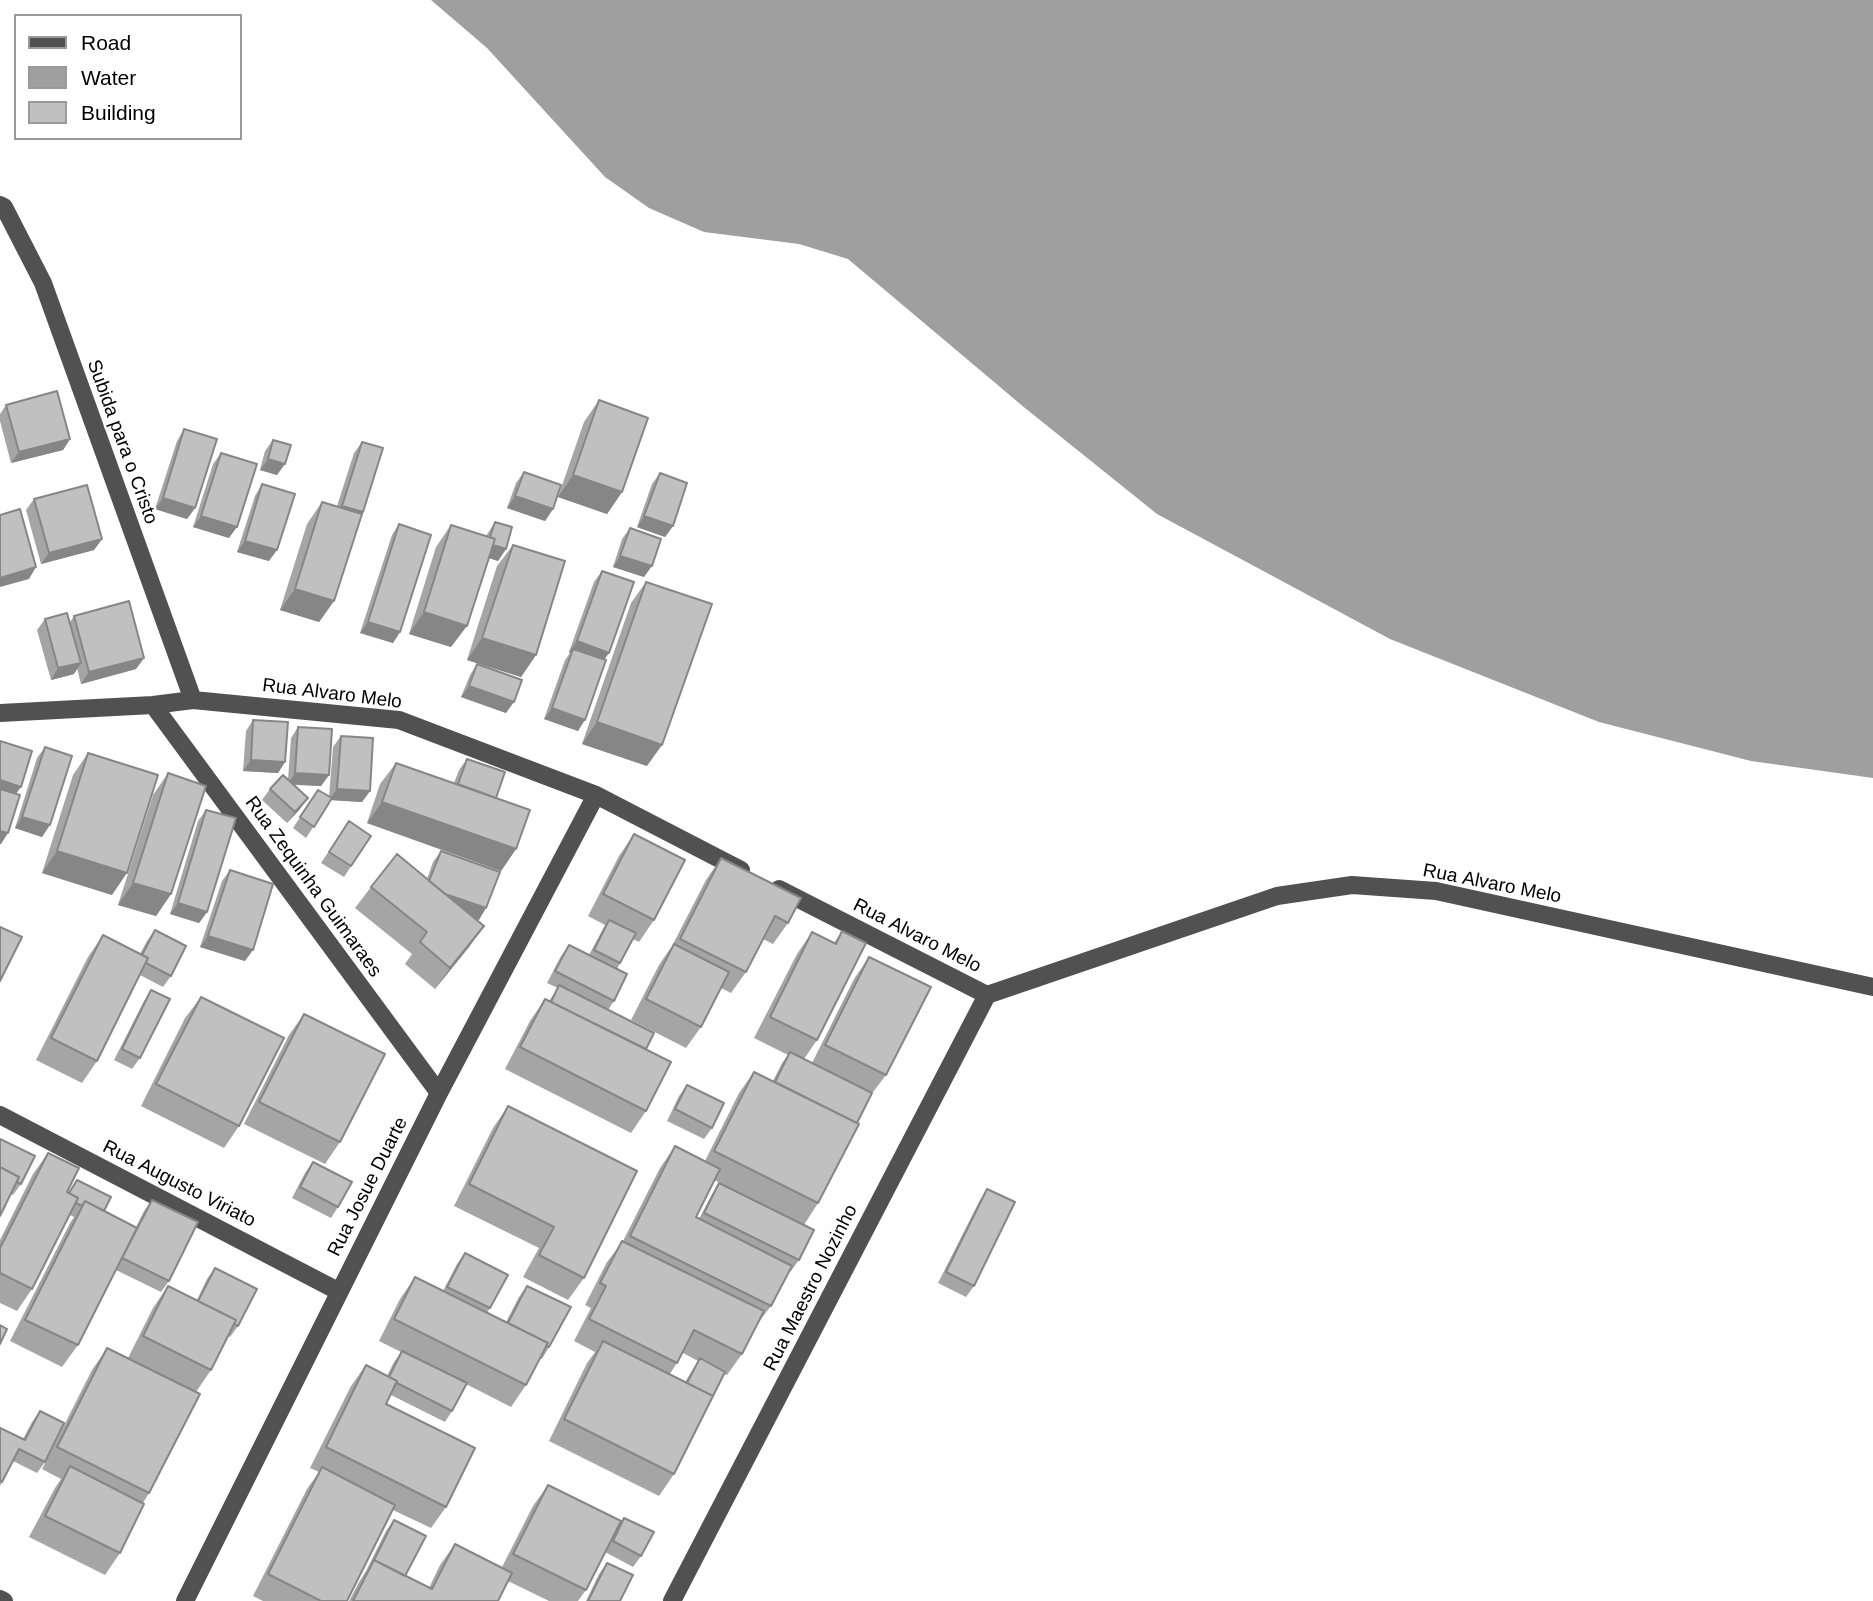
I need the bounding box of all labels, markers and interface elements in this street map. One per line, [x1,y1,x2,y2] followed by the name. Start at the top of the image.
[14,14,242,140] legend
[81,31,131,54] text: Road
[81,66,136,89] text: Water
[81,101,156,124] text: Building
[82,357,162,527] street label: Subida para o Cristo
[261,674,403,714] street label: Rua Alvaro Melo
[240,792,386,982] street label: Rua Zequinha Guimaraes
[1421,859,1563,909] street label: Rua Alvaro Melo
[849,894,985,978] street label: Rua Alvaro Melo
[323,1114,413,1260] street label: Rua Josue Duarte
[99,1136,259,1232] street label: Rua Augusto Viriato
[759,1201,863,1375] street label: Rua Maestro Nozinho

